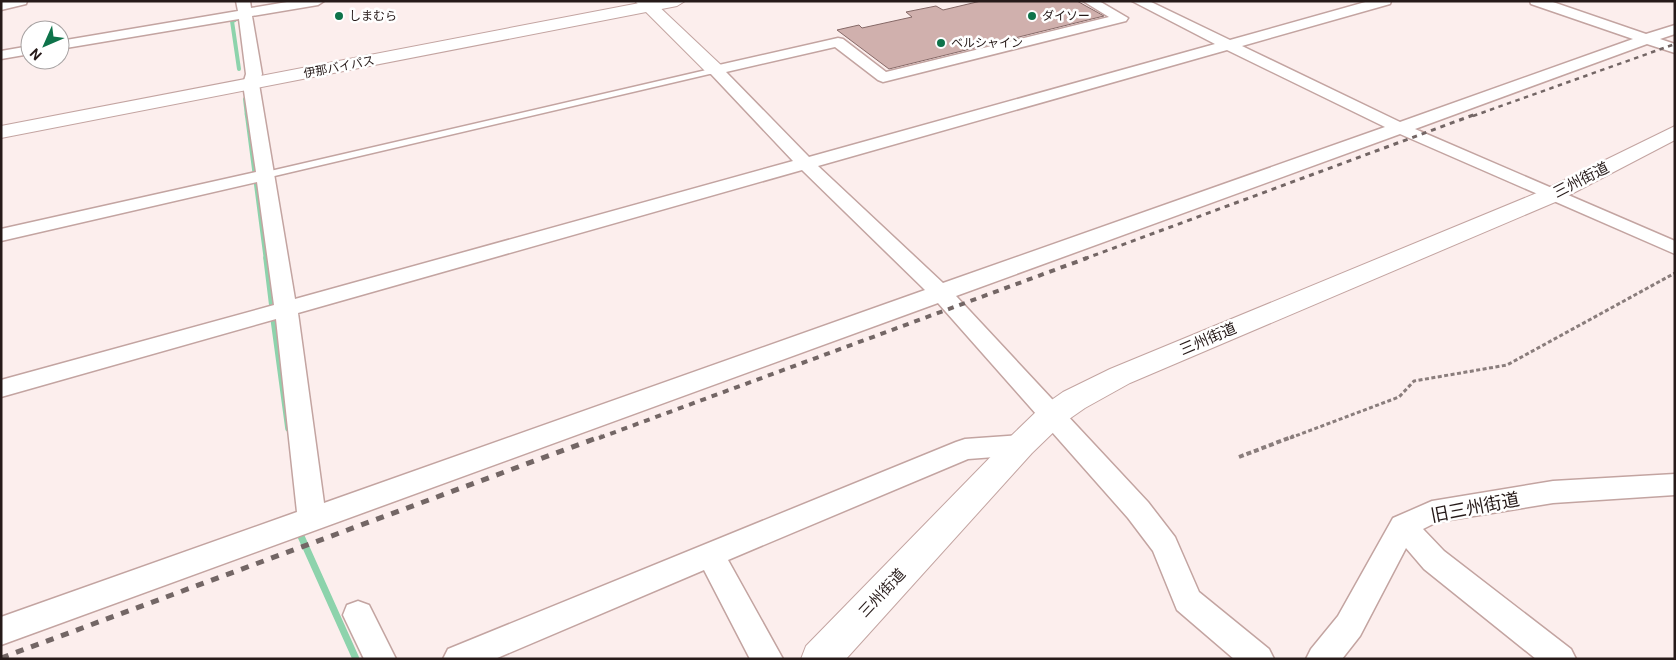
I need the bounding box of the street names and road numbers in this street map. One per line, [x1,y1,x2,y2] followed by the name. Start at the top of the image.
[302,53,376,81] street label: 伊那バイパス
[1550,158,1612,202] street label: 三州街道
[1177,319,1239,359] street label: 三州街道
[1429,488,1521,526] street label: 旧三州街道
[855,565,909,621] street label: 三州街道

